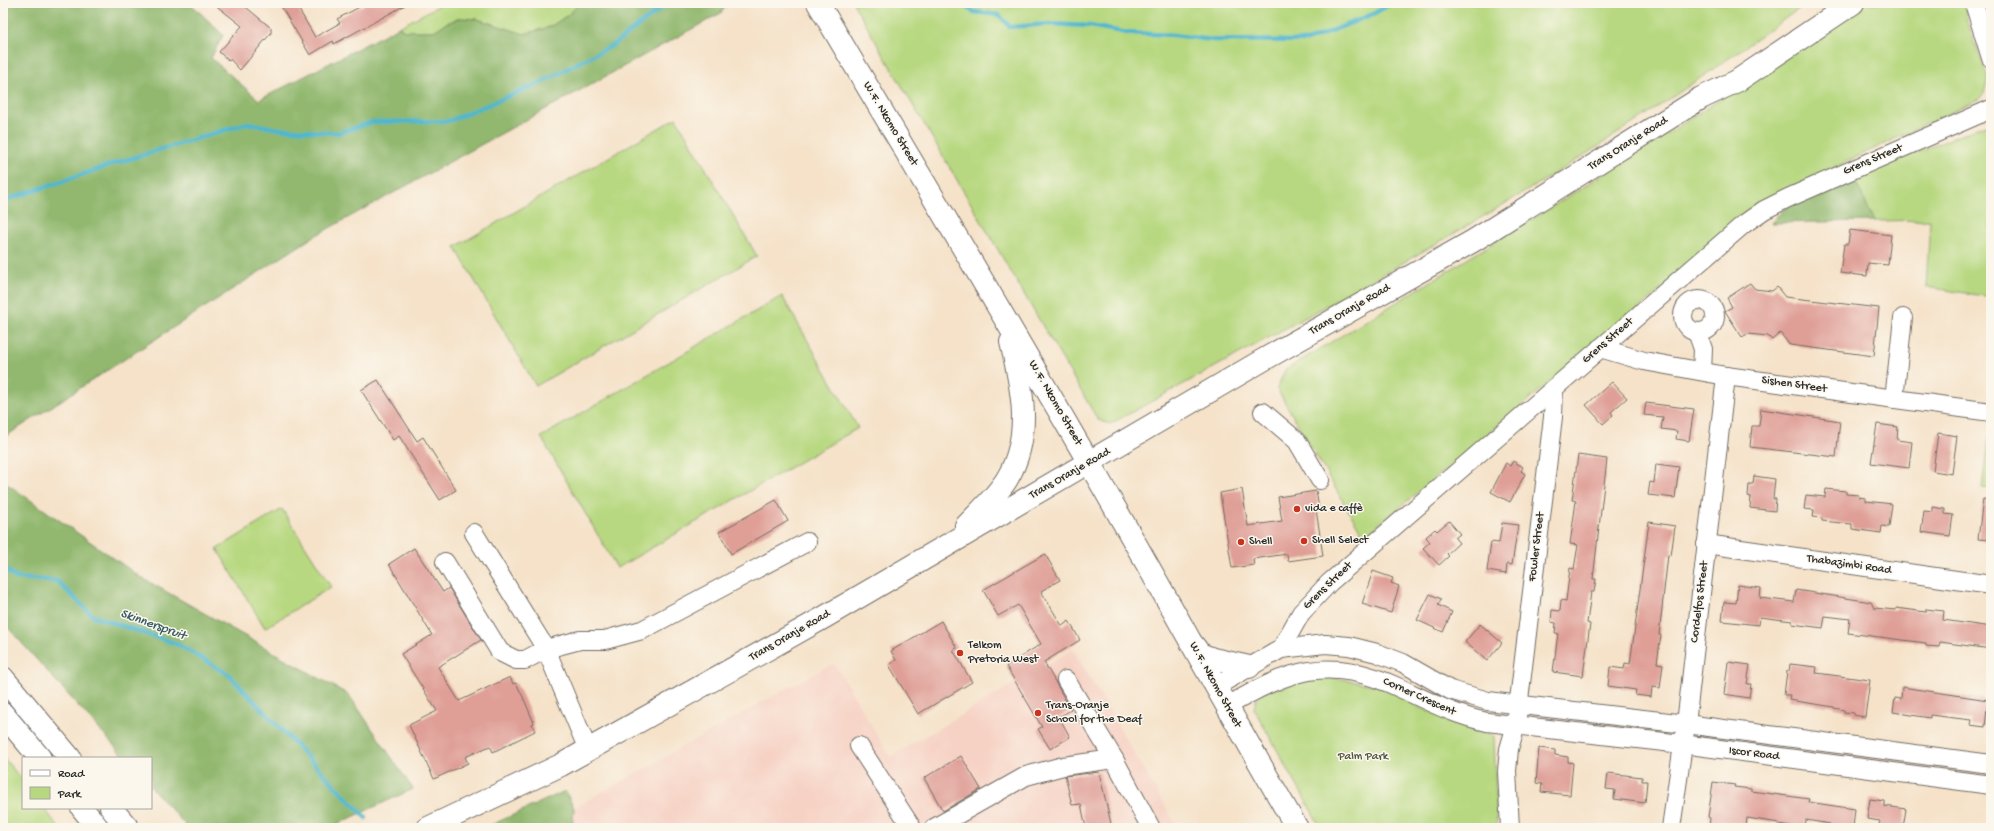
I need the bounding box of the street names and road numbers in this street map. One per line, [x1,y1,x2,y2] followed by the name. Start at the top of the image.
[859,79,921,170] street label: W.F. Nkomo Street
[1585,113,1671,175] street label: Trans Oranje Road
[1841,141,1906,179] street label: Grens Street
[1306,281,1394,339] street label: Trans Oranje Road
[1580,314,1637,367] street label: Grens Street
[1025,358,1086,449] street label: W.F. Nkomo Street
[1760,373,1829,397] street label: Sishen Street
[1026,445,1114,503] street label: Trans Oranje Road
[1526,511,1548,583] street label: Fowler Street
[1805,552,1893,578] street label: Thabazimbi Road
[1300,558,1356,613] street label: Grens Street
[1688,559,1712,644] street label: Cordelfos Street
[746,607,834,665] street label: Trans Oranje Road
[1186,640,1245,731] street label: W.F. Nkomo Street
[1380,675,1459,720] street label: Corner Crescent
[1728,744,1781,764] street label: Iscor Road

